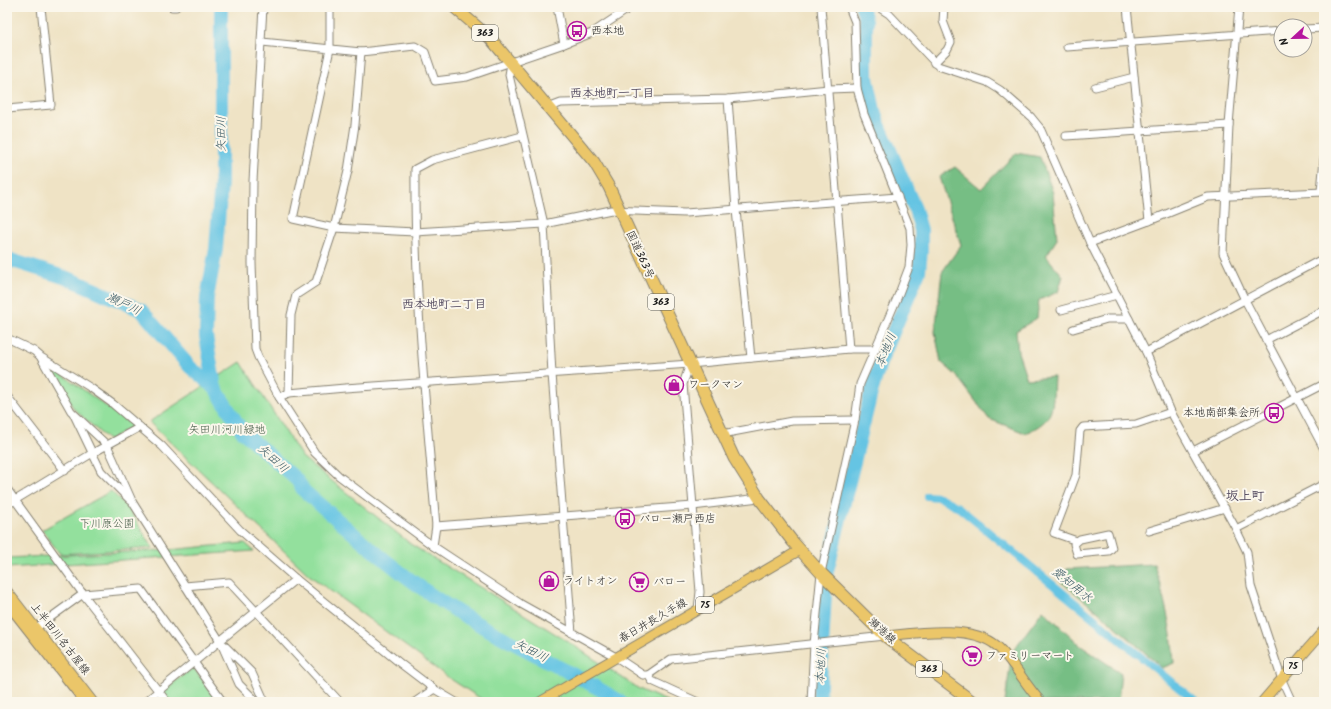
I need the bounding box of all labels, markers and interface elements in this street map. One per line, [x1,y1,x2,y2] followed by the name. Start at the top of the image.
[1273,18,1313,58] north arrow
[566,20,588,42] bus stop icon: 西本地
[591,22,624,40] place label: 西本地
[472,25,498,41] road number: 363
[1275,35,1294,48] text: N
[570,84,654,103] district label: 西本地町一丁目
[212,116,231,152] water label: 矢田川
[621,228,659,282] street label: 国道363号
[104,288,144,320] water label: 瀬戸川
[648,294,674,310] road number: 363
[402,295,486,314] district label: 西本地町二丁目
[870,330,902,370] water label: 本地川
[663,374,685,396] shop icon: ワークマン
[688,376,743,394] place label: ワークマン
[1263,402,1285,424] bus stop icon: 本地南部集会所
[1183,404,1260,422] place label: 本地南部集会所
[189,421,266,439] park label: 矢田川河川緑地
[253,440,293,478] water label: 矢田川
[1225,486,1265,507] district label: 坂上町
[614,508,636,530] bus stop icon: バロー瀬戸西店
[639,510,716,528] place label: バロー瀬戸西店
[80,515,135,533] park label: 下川原公園
[1047,563,1097,607] water label: 愛知用水
[538,570,560,592] shop icon: ライトオン
[628,571,650,593] supermarket icon: バロー
[563,572,618,590] place label: ライトオン
[653,573,686,591] place label: バロー
[615,594,691,648] street label: 春日井長久手線
[696,597,714,613] road number: 75
[26,599,94,679] street label: 上半田川名古屋線
[864,613,900,649] street label: 瀬港線
[511,634,551,668] water label: 矢田川
[961,645,983,667] supermarket icon: ファミリーマート
[986,647,1074,665] place label: ファミリーマート
[811,648,831,684] water label: 本地川
[1284,658,1302,674] road number: 75
[916,661,942,677] road number: 363

